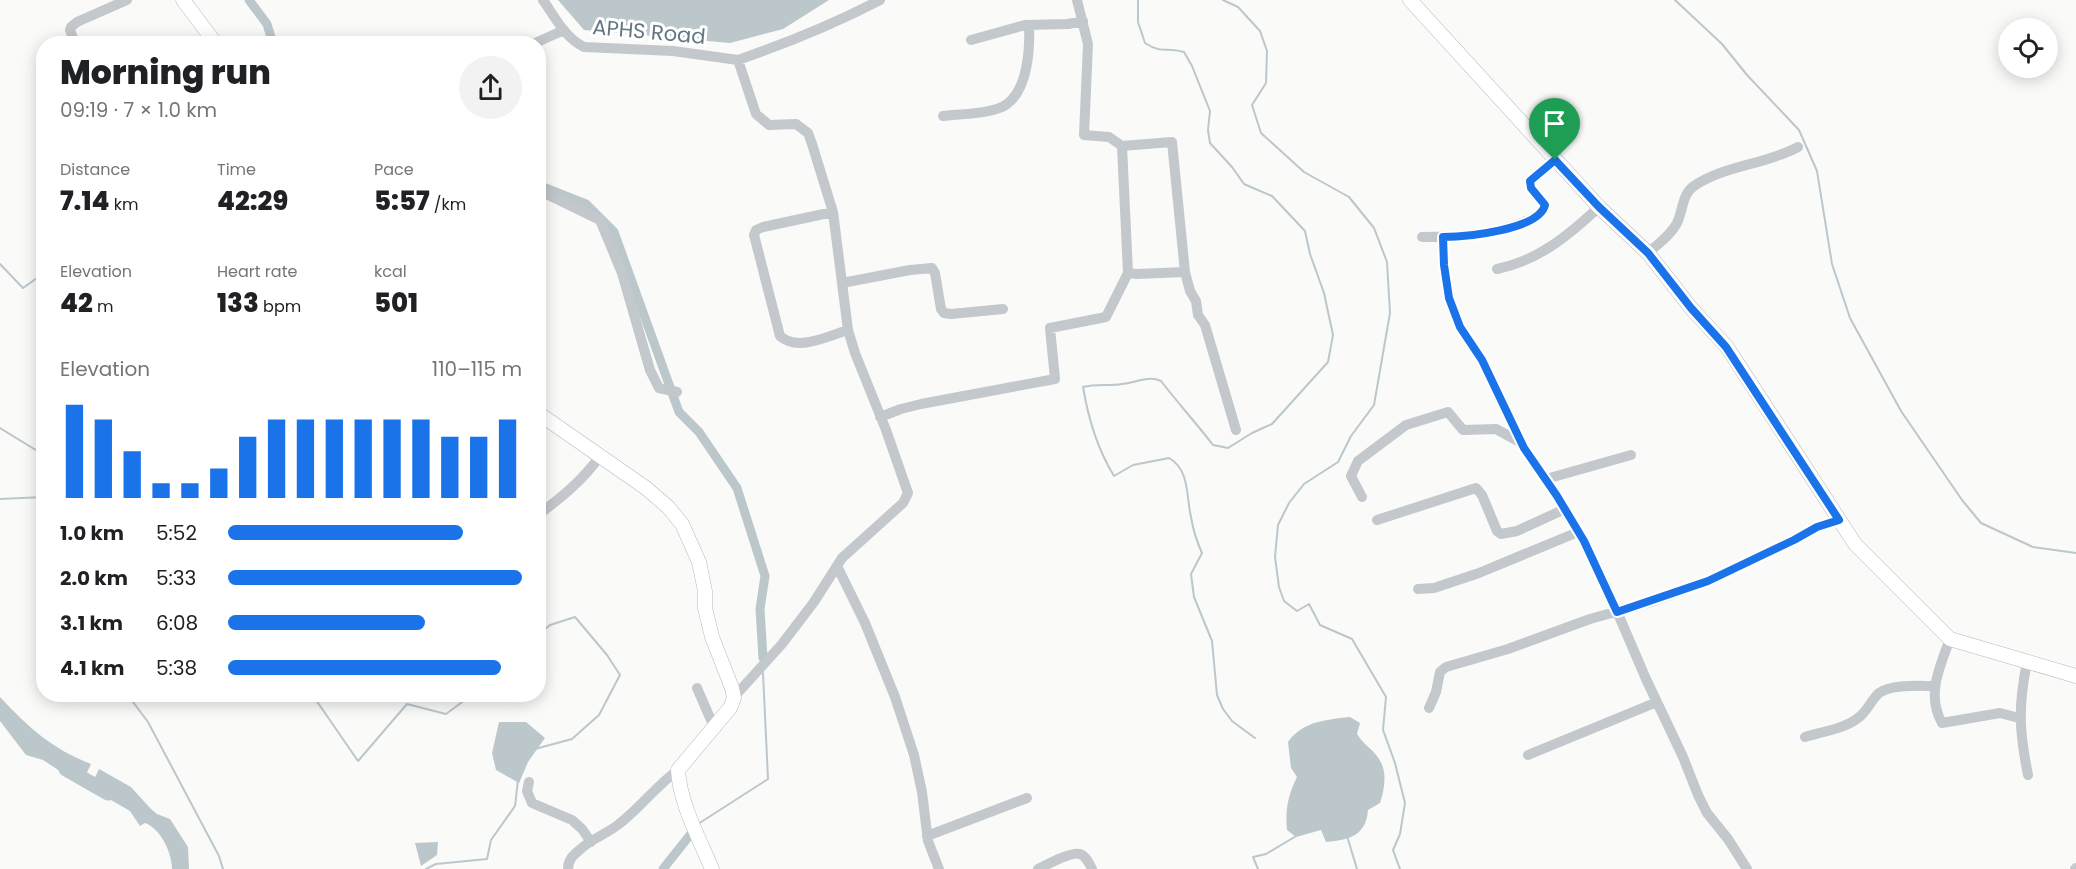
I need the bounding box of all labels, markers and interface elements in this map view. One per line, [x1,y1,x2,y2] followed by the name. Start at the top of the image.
[591,12,707,51] street label: APHS Road
[1998,18,2058,78] map controls
[1998,18,2058,78] button: locate
[60,49,271,96] text: Morning run
[459,56,522,119] button: share
[60,96,217,124] text: 09:19 · 7 × 1.0 km
[1529,98,1580,160] pin
[1538,107,1571,140] icon: arrive
[60,158,130,181] text: Distance
[217,158,256,181] text: Time
[374,158,414,181] text: Pace
[60,183,109,219] text: 7.14
[217,183,288,219] text: 42:29
[374,183,430,219] text: 5:57
[109,193,138,216] text: km
[430,193,466,216] text: /km
[60,260,132,283] text: Elevation
[217,260,297,283] text: Heart rate
[374,260,407,283] text: kcal
[60,285,93,321] text: 42
[217,285,259,321] text: 133
[374,285,418,321] text: 501
[93,295,114,318] text: m
[259,295,301,318] text: bpm
[60,355,150,383] text: Elevation
[432,355,522,383] text: 110–115 m
[60,519,124,547] text: 1.0 km
[156,519,197,547] text: 5:52
[60,564,128,592] text: 2.0 km
[156,564,196,592] text: 5:33
[60,609,123,637] text: 3.1 km
[156,609,198,637] text: 6:08
[60,654,124,682] text: 4.1 km
[156,654,197,682] text: 5:38

